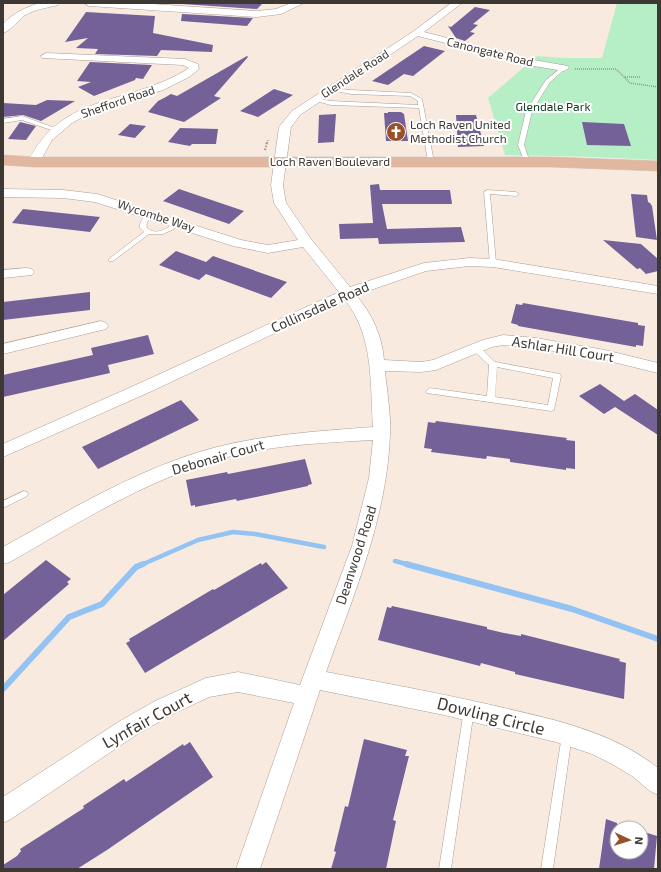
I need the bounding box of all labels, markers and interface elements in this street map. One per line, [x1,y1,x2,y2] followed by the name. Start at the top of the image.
[445,34,535,69] street label: Canongate Road
[318,46,391,100] street label: Glendale Road
[79,82,156,120] street label: Shefford Road
[515,99,591,113] park label: Glendale Park
[410,117,511,145] place label: Loch Raven United Methodist Church
[385,121,407,143] church icon: Loch Raven United Methodist Church
[270,154,390,168] street label: Loch Raven Boulevard
[116,196,197,234] street label: Wycombe Way
[268,277,372,336] street label: Collinsdale Road
[511,332,615,365] street label: Ashlar Hill Court
[170,435,266,478] street label: Debonair Court
[331,503,380,607] street label: Deanwood Road
[98,686,196,753] street label: Lynfair Court
[435,692,547,739] street label: Dowling Circle
[609,820,649,860] north arrow
[633,836,646,845] text: N

